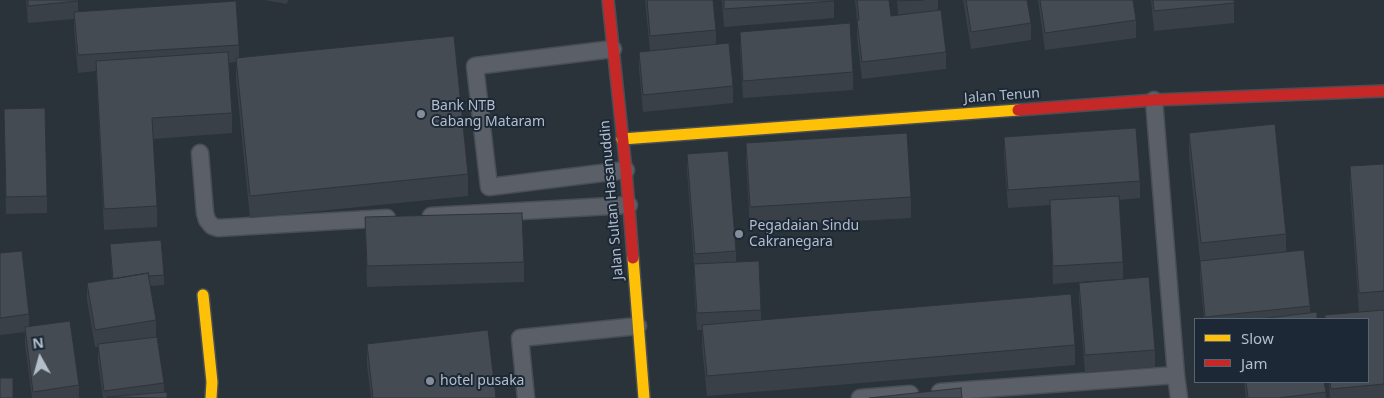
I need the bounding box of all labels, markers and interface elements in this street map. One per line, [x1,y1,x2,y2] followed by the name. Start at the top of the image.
[963,85,1041,107] street label: Jalan Tenun
[431,98,545,130] place label: Bank NTB Cabang Mataram
[415,108,427,120] marker: Bank NTB Cabang Mataram
[597,119,627,281] street label: Jalan Sultan Hasanuddin
[749,218,859,250] place label: Pegadaian Sindu Cakranegara
[733,228,745,240] marker: Pegadaian Sindu Cakranegara
[1194,318,1369,383] legend
[1241,328,1274,348] text: Slow
[31,332,45,353] text: N
[15,333,65,383] north arrow
[1241,353,1268,373] text: Jam
[440,373,524,389] place label: hotel pusaka
[424,375,436,387] marker: hotel pusaka

